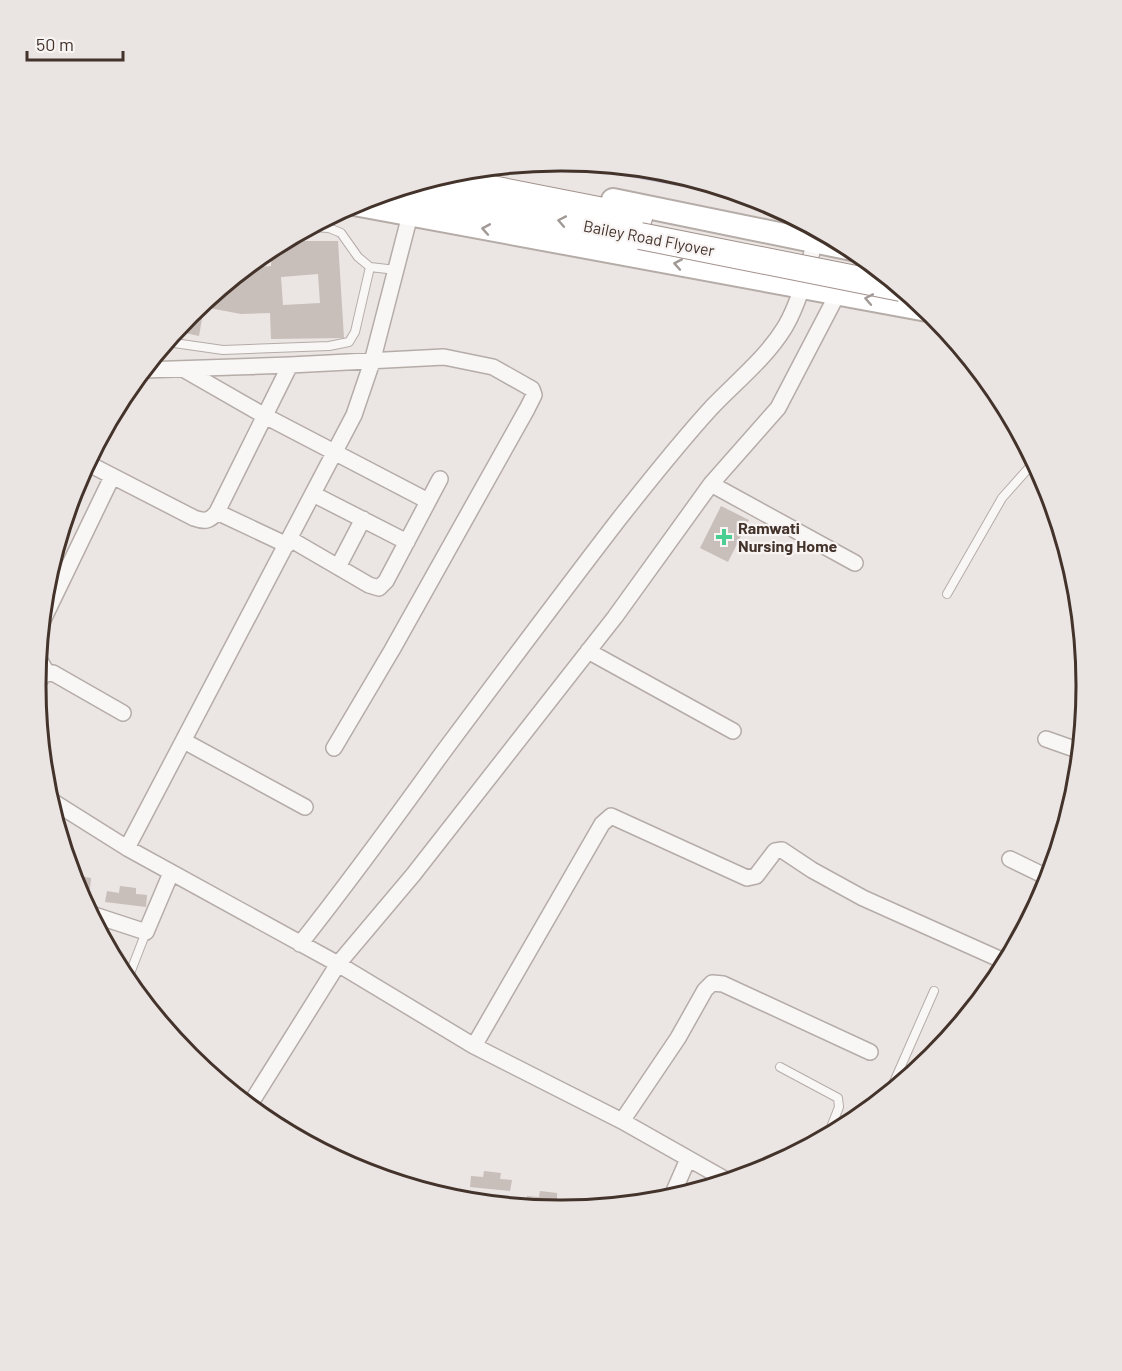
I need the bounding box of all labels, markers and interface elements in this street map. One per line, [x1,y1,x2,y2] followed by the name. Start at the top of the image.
[27,24,123,62] scale bar
[36,33,74,55] text: 50 m
[557,215,567,228] one-way arrow
[582,215,717,260] street label: Bailey Road Flyover
[481,223,491,236] one-way arrow
[673,258,682,270] one-way arrow
[865,293,875,306] one-way arrow
[738,518,838,555] place label: Ramwati Nursing Home
[715,528,733,546] marker: Ramwati Nursing Home

